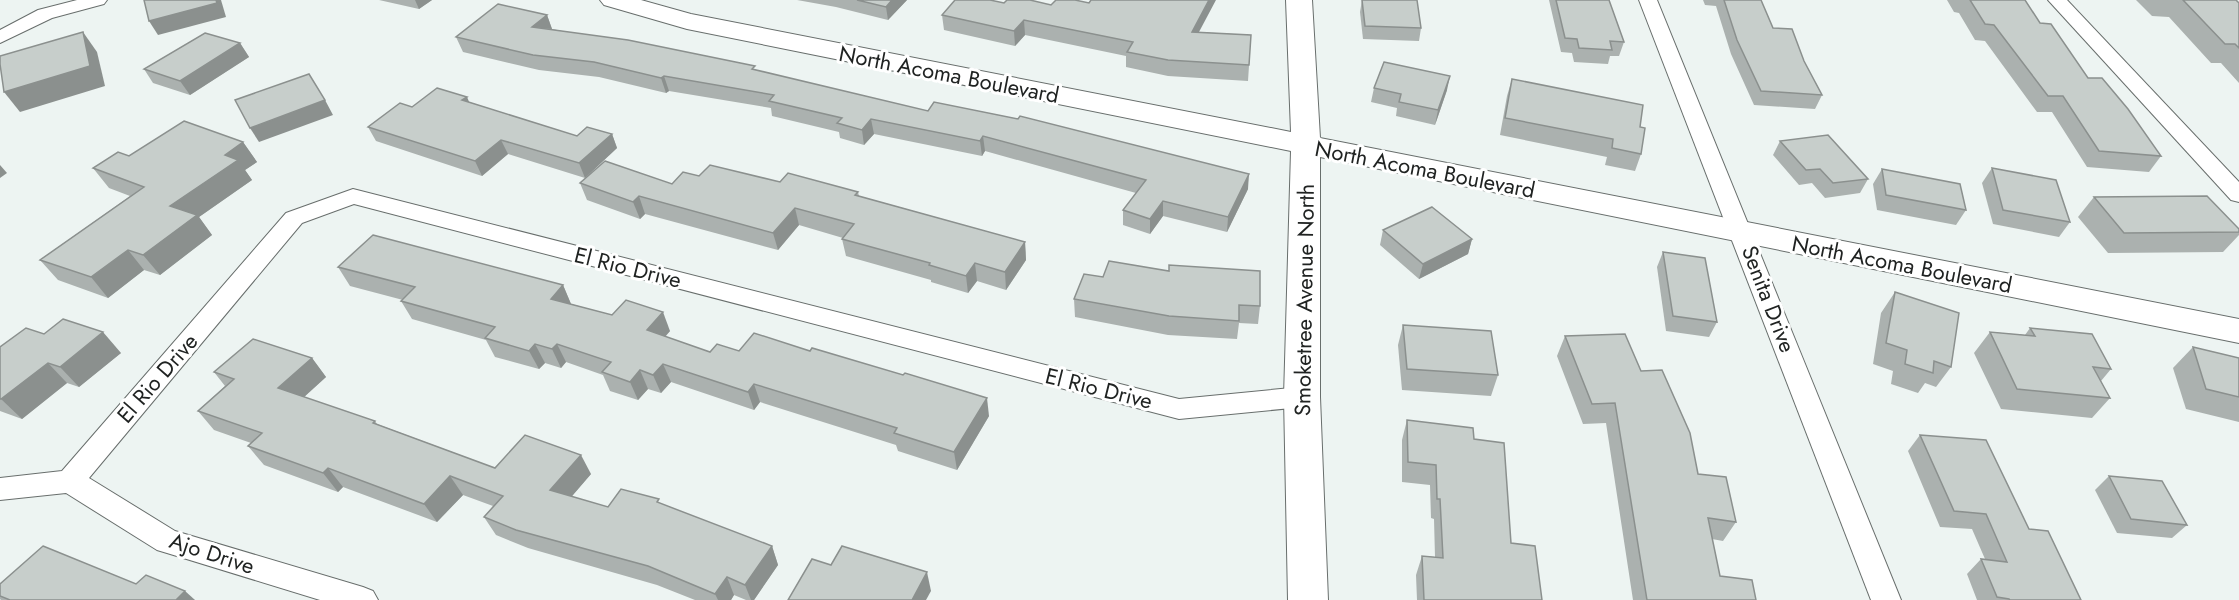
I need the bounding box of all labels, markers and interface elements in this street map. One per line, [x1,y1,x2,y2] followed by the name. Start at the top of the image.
[836,37,1062,111] street label: North Acoma Boulevard
[1312,132,1538,206] street label: North Acoma Boulevard
[1286,184,1322,416] street label: Smoketree Avenue North
[1789,227,2015,301] street label: North Acoma Boulevard
[571,238,685,296] street label: El Rio Drive
[1734,241,1804,357] street label: Senita Drive
[109,326,205,430] street label: El Rio Drive
[1042,359,1156,417] street label: El Rio Drive
[165,524,259,582] street label: Ajo Drive

